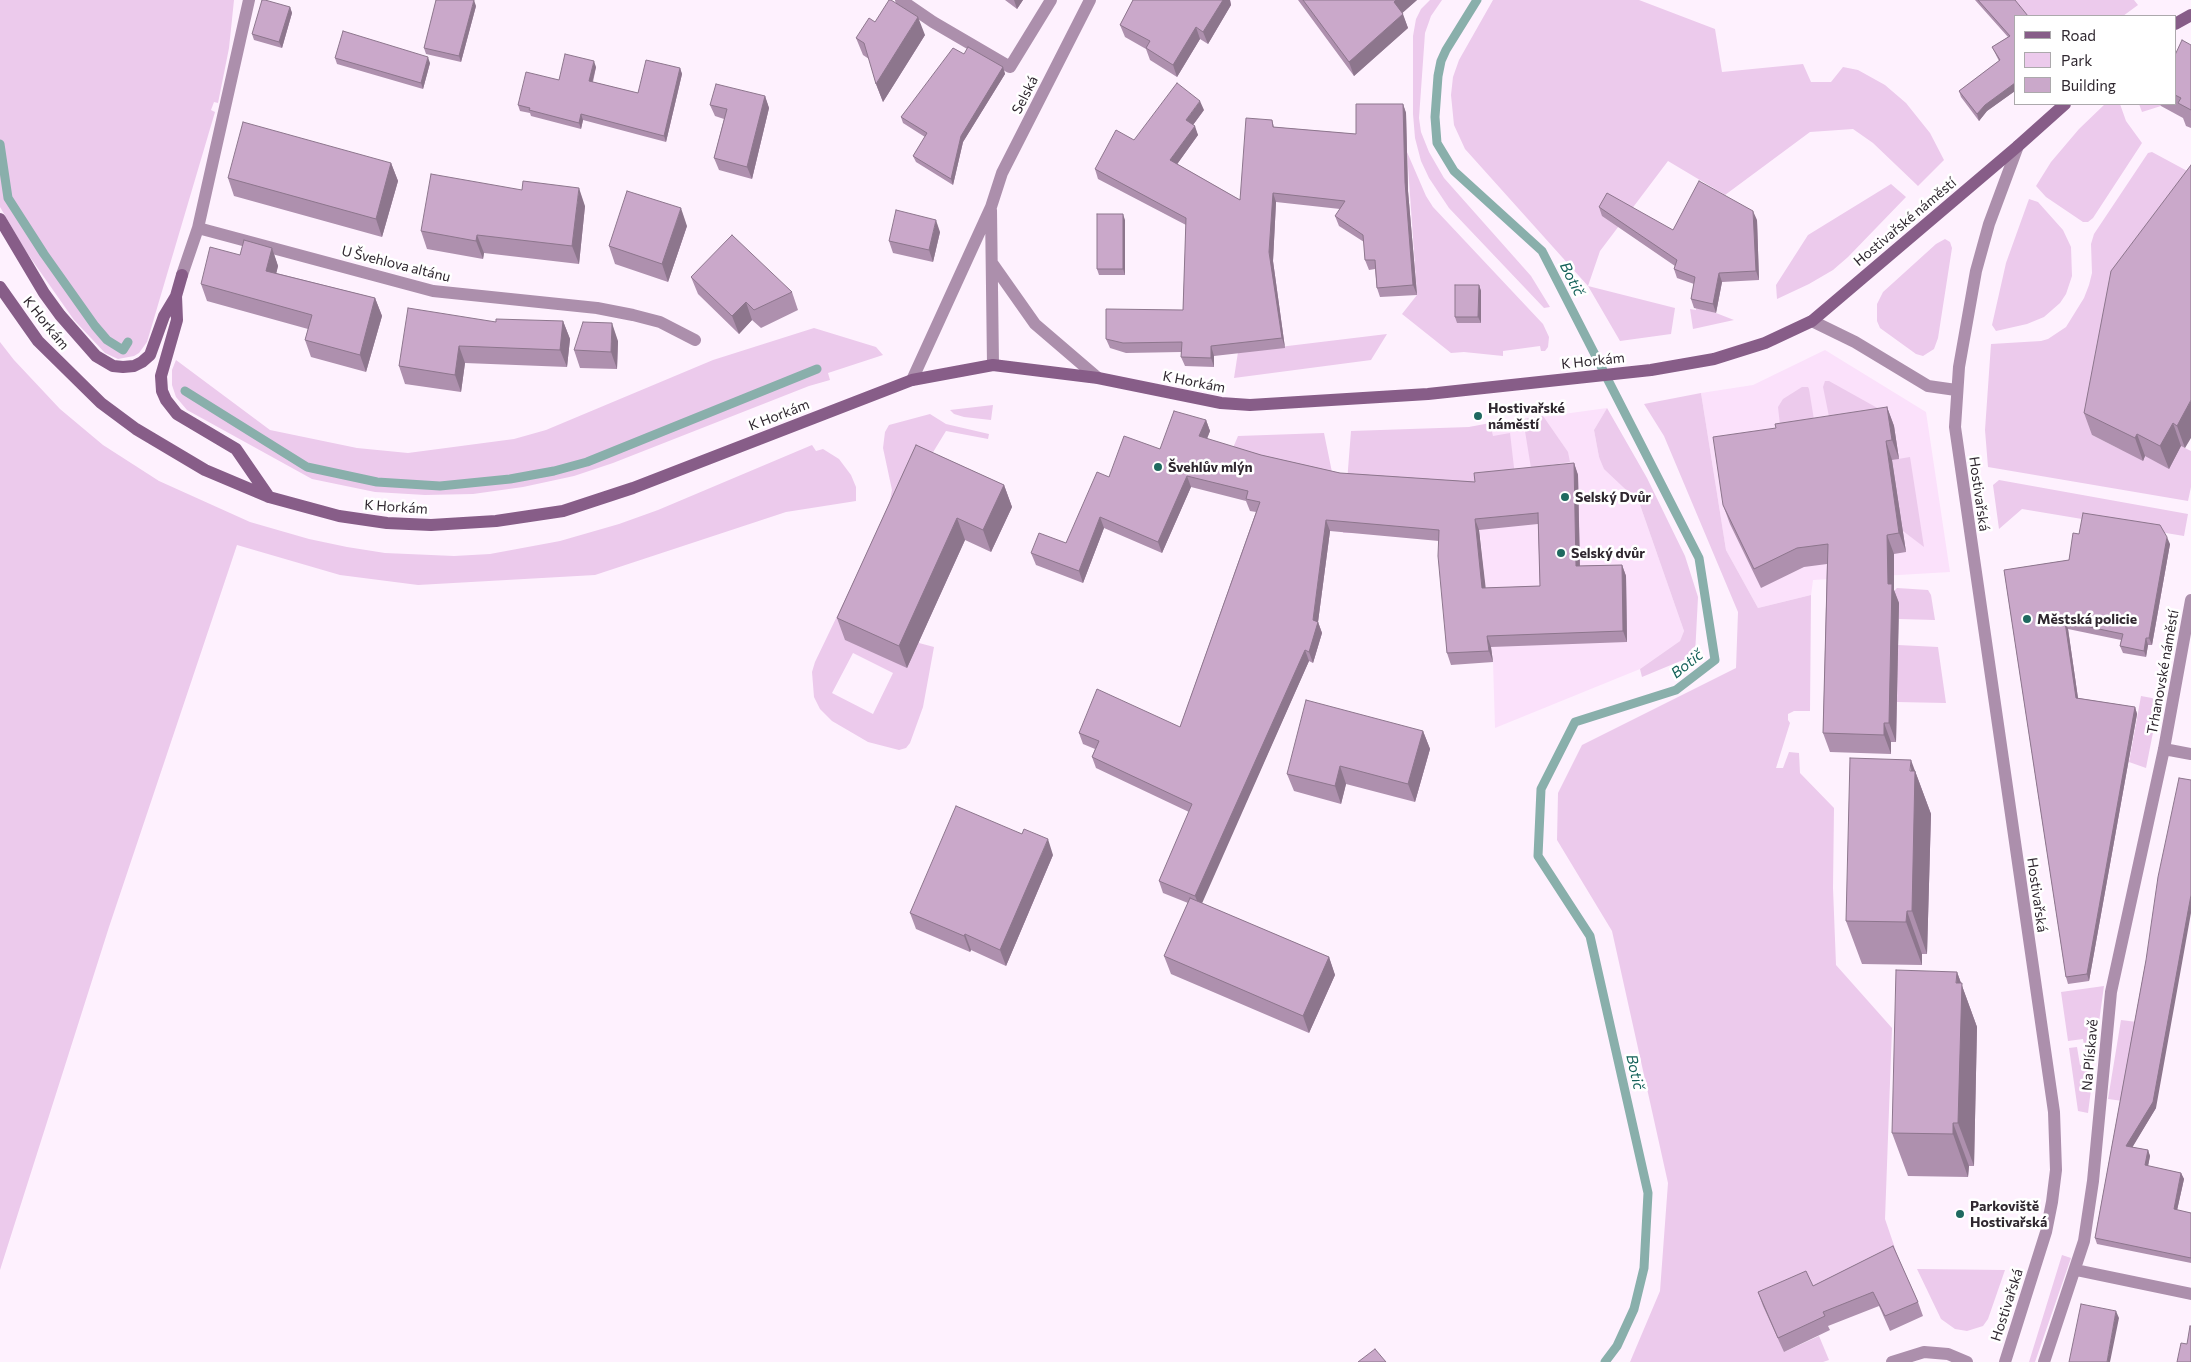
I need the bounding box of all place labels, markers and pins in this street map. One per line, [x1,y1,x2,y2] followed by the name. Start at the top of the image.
[1488,400,1565,432] place label: Hostivařské náměstí
[1472,410,1484,422] marker: Hostivařské náměstí
[1168,459,1253,475] place label: Švehlův mlýn
[1152,461,1164,473] marker: Švehlův mlýn
[1575,489,1651,505] place label: Selský Dvůr
[1559,491,1571,503] marker: Selský Dvůr
[1571,545,1645,561] place label: Selský dvůr
[1555,547,1567,559] marker: Selský dvůr
[2037,611,2137,627] place label: Městská policie
[2021,613,2033,625] marker: Městská policie
[1970,1198,2047,1230] place label: Parkoviště Hostivařská
[1954,1208,1966,1220] marker: Parkoviště Hostivařská

